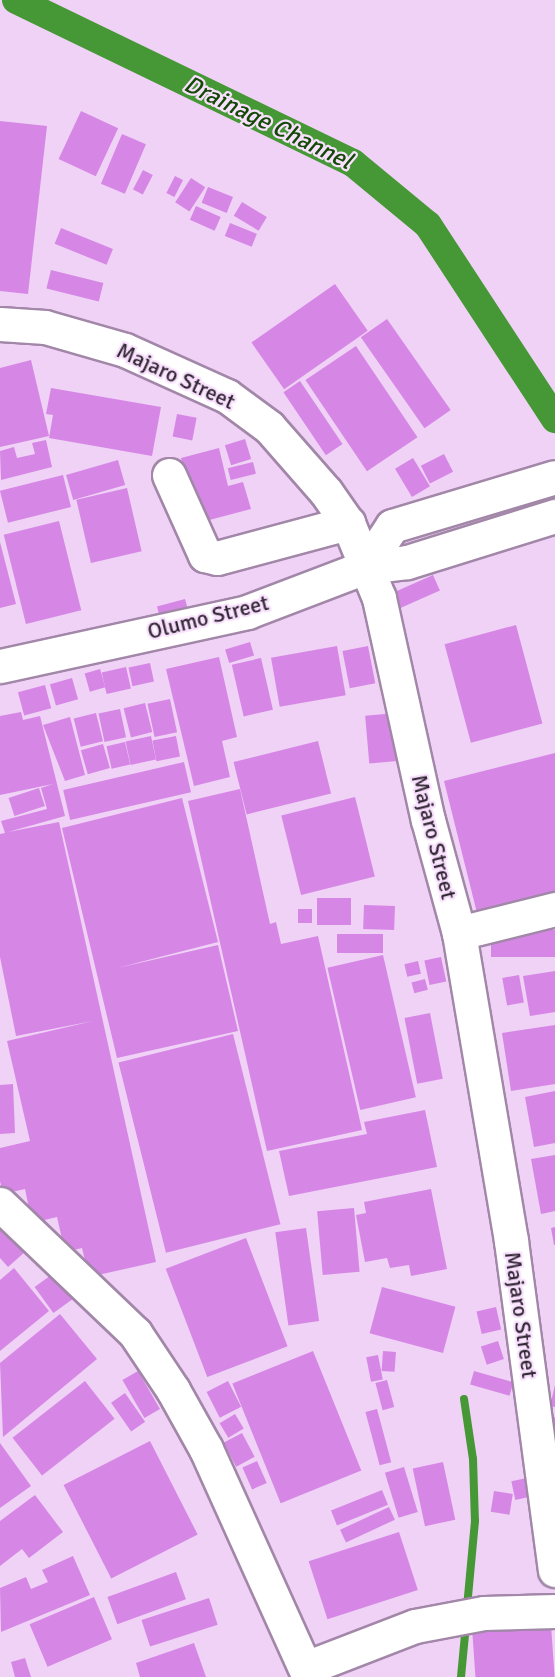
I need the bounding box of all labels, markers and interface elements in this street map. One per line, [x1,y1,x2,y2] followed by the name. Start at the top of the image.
[179,70,357,176] water label: Drainage Channel
[113,337,239,415] street label: Majaro Street
[145,589,271,645] street label: Olumo Street
[406,772,462,902] street label: Majaro Street
[499,1250,543,1380] street label: Majaro Street

